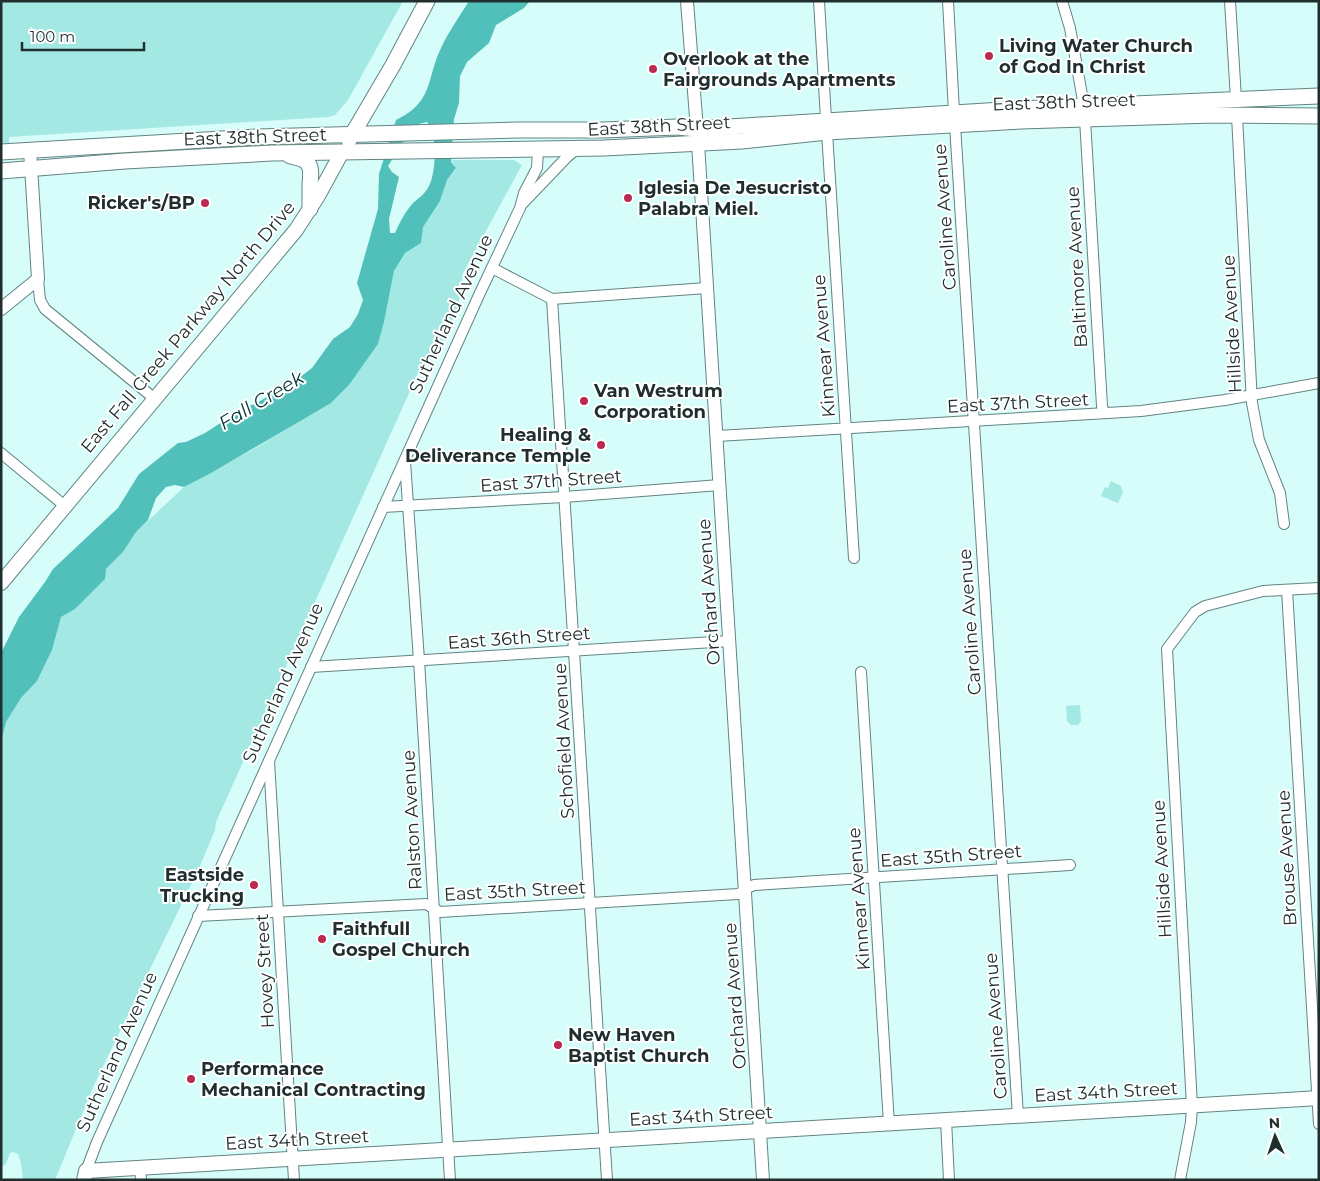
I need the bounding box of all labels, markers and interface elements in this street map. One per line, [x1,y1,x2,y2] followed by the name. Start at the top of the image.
[22,20,145,52] scale bar
[30,27,75,46] text: 100 m
[999,35,1193,78] place label: Living Water Church of God In Christ
[663,48,896,91] place label: Overlook at the Fairgrounds Apartments
[983,50,995,62] marker: Living Water Church of God In Christ
[647,63,659,75] marker: Overlook at the Fairgrounds Apartments
[992,89,1136,115] street label: East 38th Street
[587,111,731,141] street label: East 38th Street
[183,124,327,150] street label: East 38th Street
[929,143,961,291] street label: Caroline Avenue
[638,177,832,220] place label: Iglesia De Jesucristo Palabra Miel.
[1062,185,1092,348] street label: Baltimore Avenue
[88,192,195,214] place label: Ricker's/BP
[622,192,634,204] marker: Iglesia De Jesucristo Palabra Miel.
[76,197,300,457] street label: East Fall Creek Parkway North Drive
[199,197,211,209] marker: Ricker's/BP
[404,231,498,397] street label: Sutherland Avenue
[1217,254,1247,394] street label: Hillside Avenue
[808,274,840,418] street label: Kinnear Avenue
[214,366,308,434] water label: Fall Creek
[593,380,723,423] place label: Van Westrum Corporation
[946,388,1090,418] street label: East 37th Street
[578,395,590,407] marker: Van Westrum Corporation
[405,424,591,467] place label: Healing & Deliverance Temple
[595,439,607,451] marker: Healing & Deliverance Temple
[479,465,623,497] street label: East 37th Street
[693,518,725,666] street label: Orchard Avenue
[954,548,986,696] street label: Caroline Avenue
[238,599,328,767] street label: Sutherland Avenue
[447,622,591,654] street label: East 36th Street
[549,662,579,819] street label: Schofield Avenue
[397,749,427,891] street label: Ralston Avenue
[1272,789,1302,927] street label: Brouse Avenue
[1147,799,1177,939] street label: Hillside Avenue
[843,827,875,971] street label: Kinnear Avenue
[879,840,1023,872] street label: East 35th Street
[160,864,244,907] place label: Eastside Trucking
[443,876,587,906] street label: East 35th Street
[248,879,260,891] marker: Eastside Trucking
[251,913,279,1029] street label: Hovey Street
[332,918,470,961] place label: Faithfull Gospel Church
[719,922,751,1070] street label: Orchard Avenue
[316,933,328,945] marker: Faithfull Gospel Church
[980,952,1012,1100] street label: Caroline Avenue
[72,968,162,1136] street label: Sutherland Avenue
[568,1024,709,1067] place label: New Haven Baptist Church
[552,1039,564,1051] marker: New Haven Baptist Church
[201,1058,426,1101] place label: Performance Mechanical Contracting
[185,1073,197,1085] marker: Performance Mechanical Contracting
[1034,1077,1178,1107] street label: East 34th Street
[629,1101,773,1131] street label: East 34th Street
[1250,1111,1300,1161] north arrow
[1268,1114,1280,1132] text: N
[225,1125,369,1155] street label: East 34th Street

